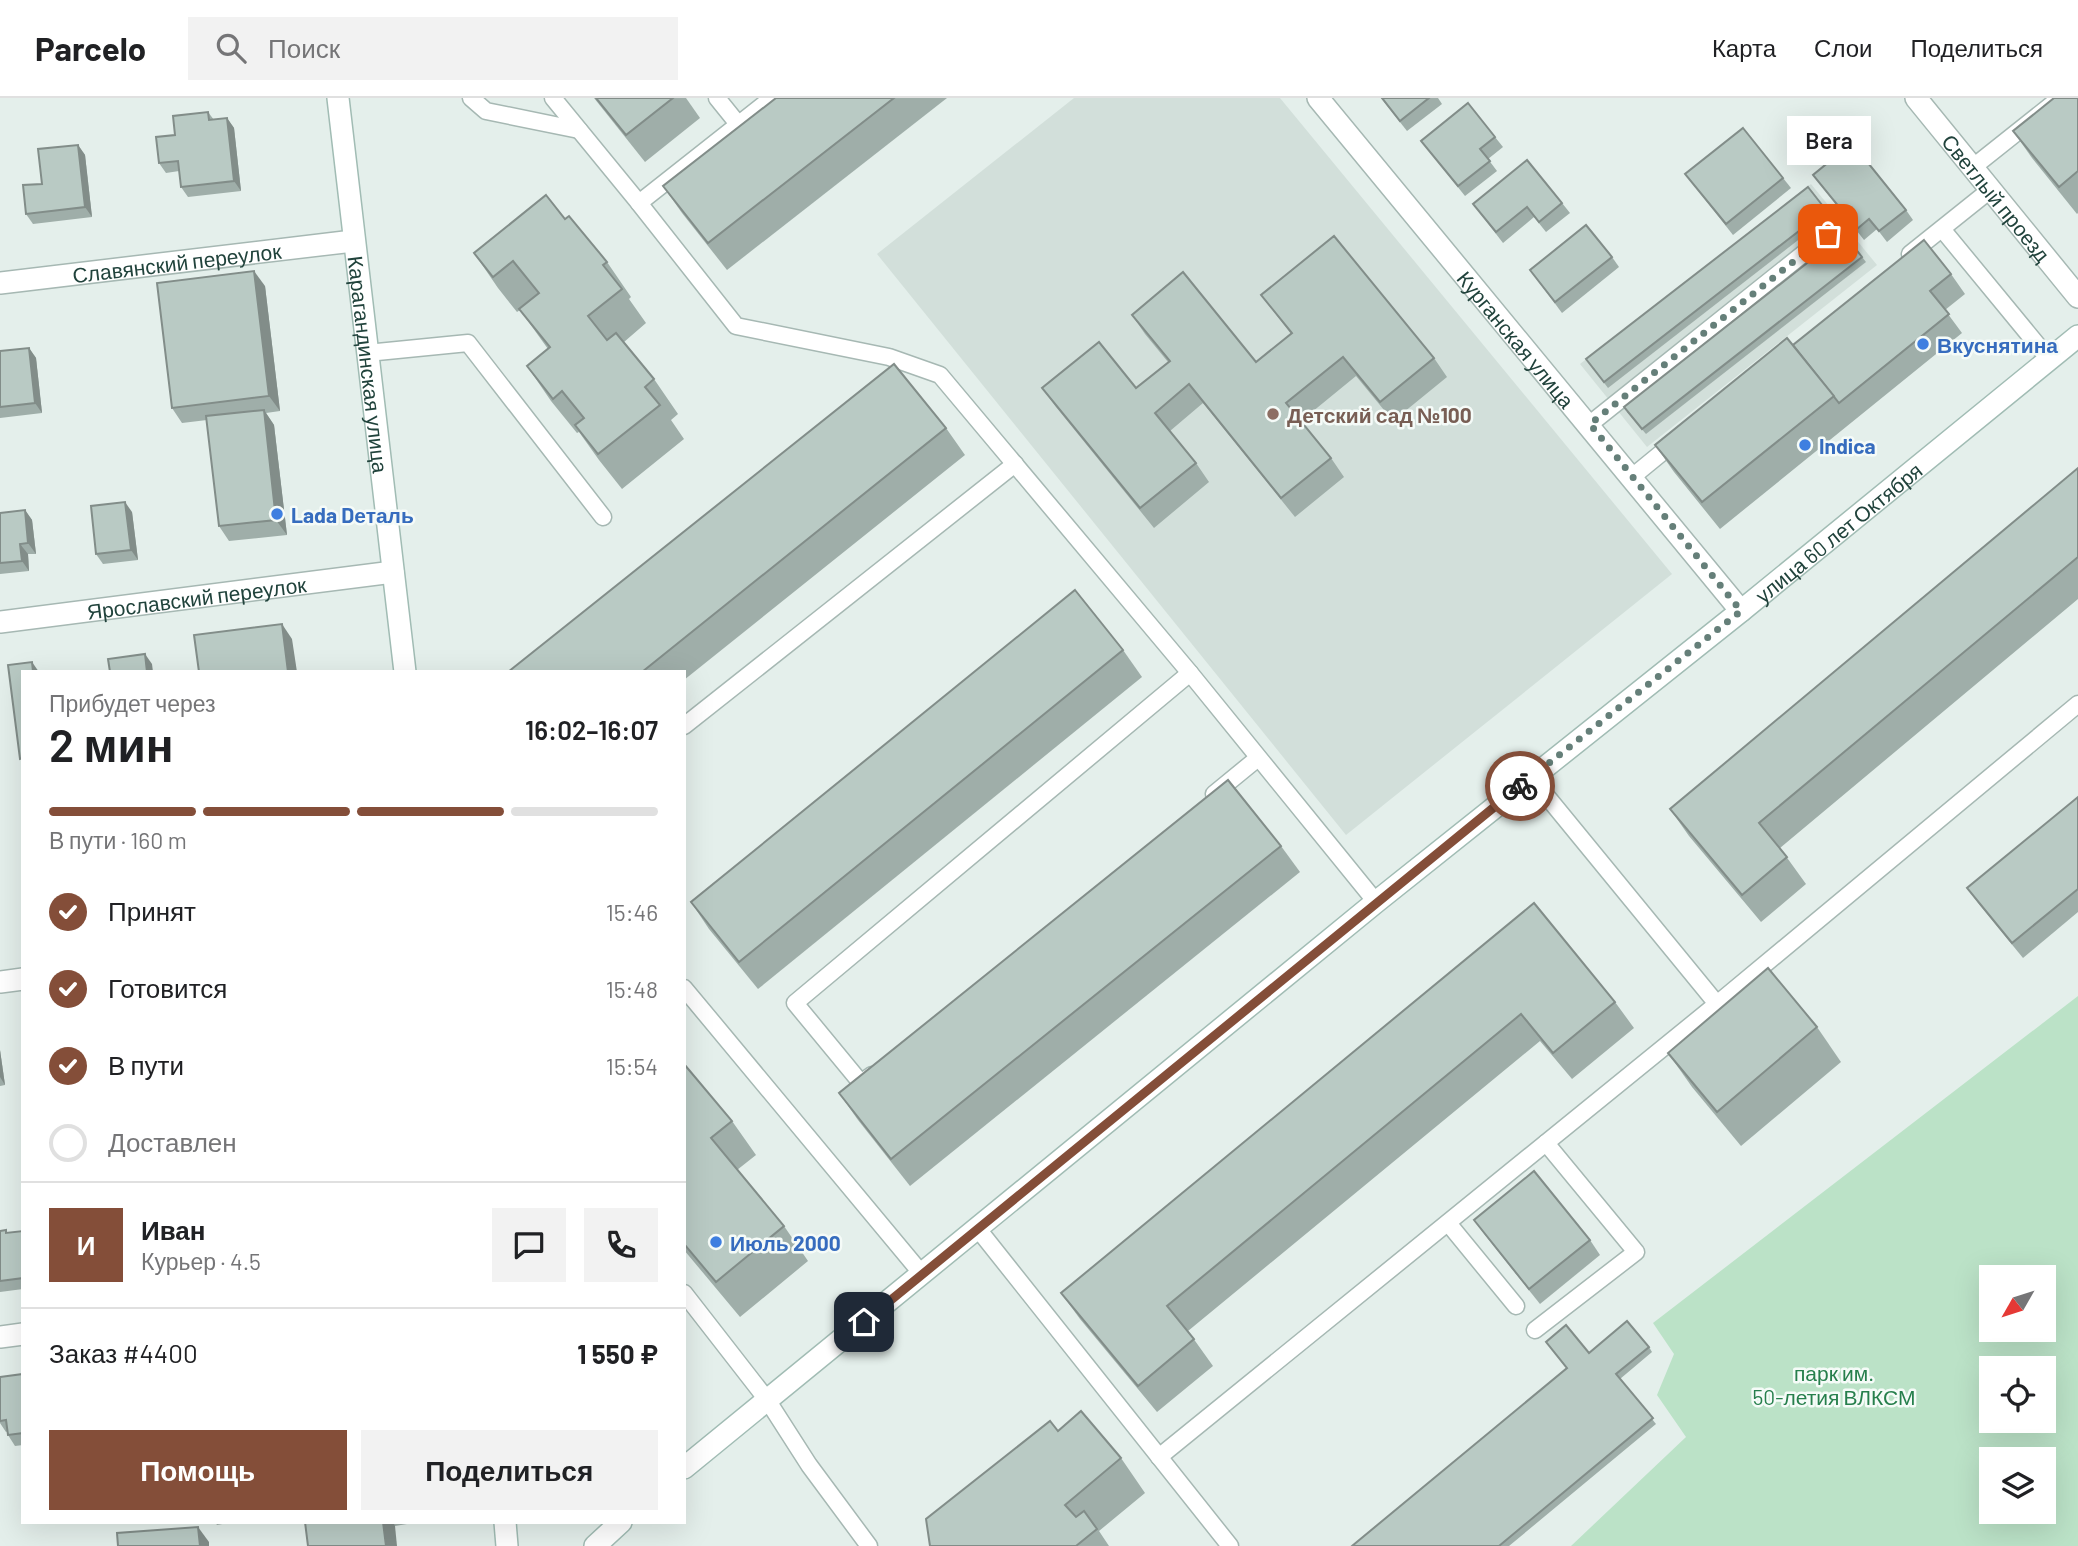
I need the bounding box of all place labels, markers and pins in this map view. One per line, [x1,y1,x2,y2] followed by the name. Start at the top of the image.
[1786,115,1870,164] callout: Bera
[1798,204,1858,264] pin
[1937,332,2058,357] place label: Вкуснятина
[1915,336,1931,352] marker: Вкуснятина
[1287,402,1472,427] place label: Детский сад №100
[1265,406,1281,422] marker: Детский сад №100
[1819,433,1876,458] place label: Indica
[1797,437,1813,453] marker: Indica
[291,502,414,527] place label: Lada Dеталь
[269,506,285,522] marker: Lada Dеталь
[730,1230,841,1255] place label: Июль 2000
[708,1234,724,1250] marker: Июль 2000
[834,1292,894,1352] pin

